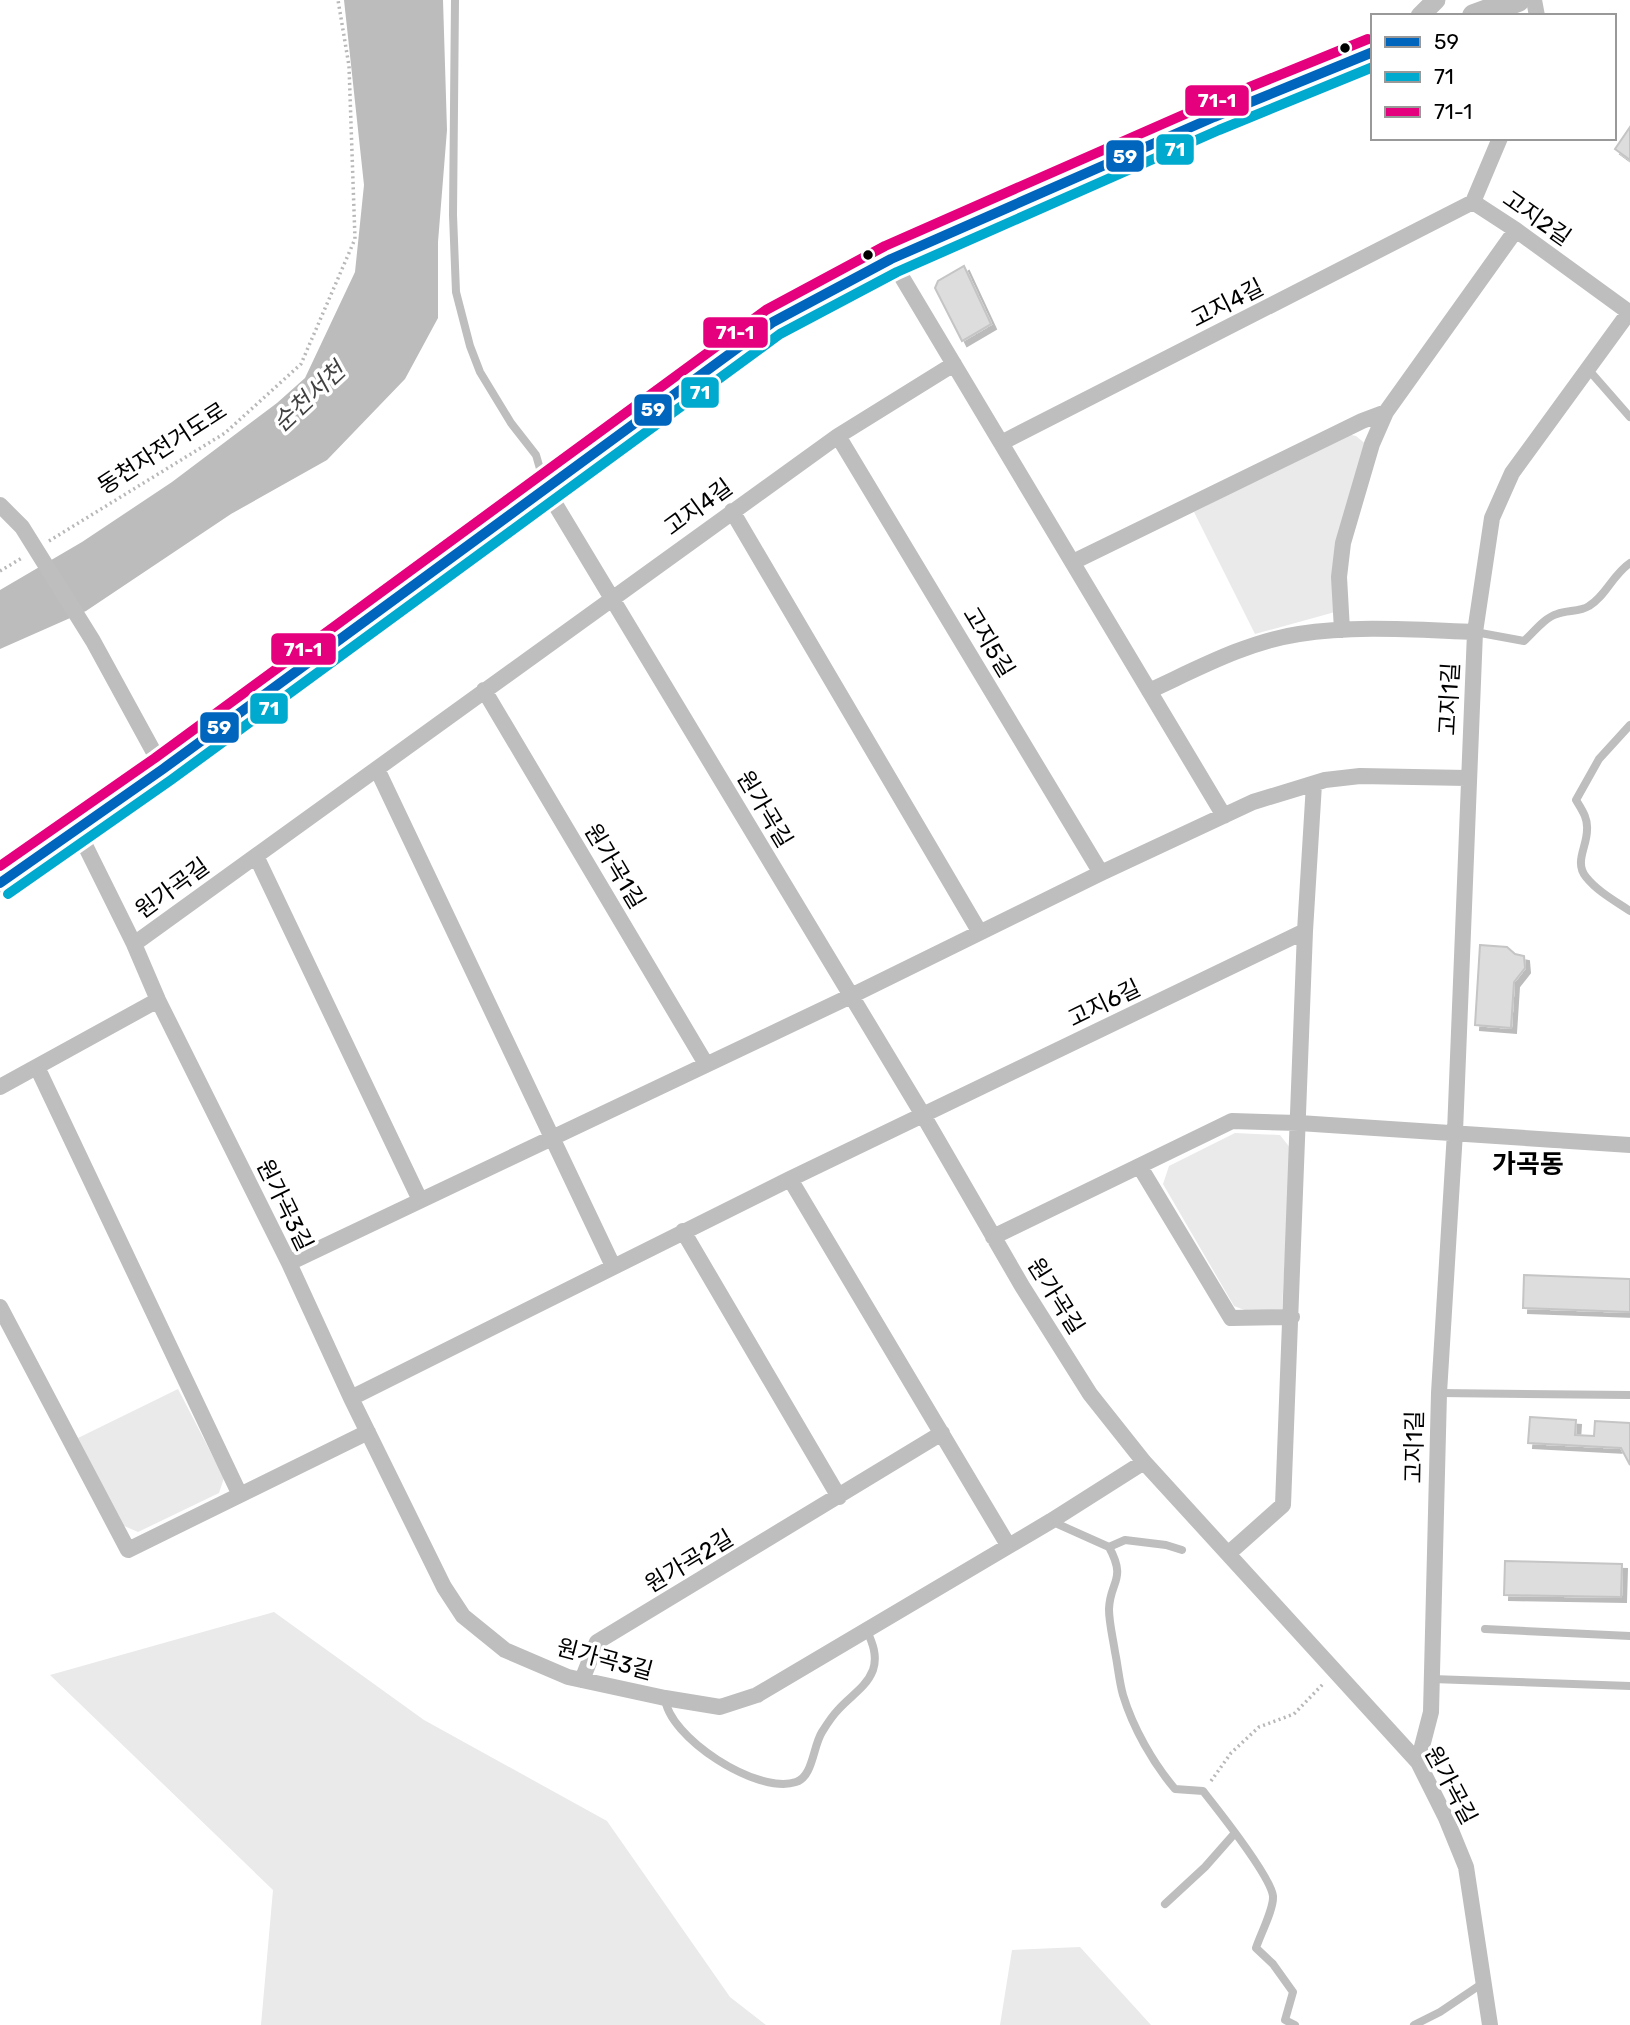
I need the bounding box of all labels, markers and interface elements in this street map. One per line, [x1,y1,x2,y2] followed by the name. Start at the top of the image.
[1371,14,1616,140] legend
[1434,29,1459,54] text: 59
[1338,41,1352,55] unlabelled marker
[1434,64,1454,89] text: 71
[1184,84,1250,117] line badge: 71-1
[1198,89,1236,112] text: 71-1
[1434,99,1472,124] text: 71-1
[1155,133,1195,166] line badge: 71
[1165,138,1185,161] text: 71
[1105,139,1145,173] line badge: 59
[1113,145,1137,168] text: 59
[1497,184,1577,252] street label: 고지2길
[861,248,875,262] unlabelled marker
[1186,273,1268,333] street label: 고지4길
[702,316,769,349] line badge: 71-1
[716,321,754,344] text: 71-1
[267,355,353,437] water label: 순천서천
[680,376,720,409] line badge: 71
[690,381,710,404] text: 71
[633,393,673,427] line badge: 59
[92,396,232,500] street label: 동천자전거도로
[641,398,665,421] text: 59
[658,473,738,541] street label: 고지4길
[957,602,1021,682] street label: 고지5길
[270,632,337,666] line badge: 71-1
[284,638,322,661] text: 71-1
[1433,662,1465,736] street label: 고지1길
[249,692,289,725] line badge: 71
[259,697,279,720] text: 71
[199,711,240,744] line badge: 59
[207,716,231,739] text: 59
[731,766,799,852] street label: 원가곡길
[579,818,651,914] street label: 원가곡1길
[130,852,214,924] street label: 원가곡길
[1063,973,1145,1033] street label: 고지6길
[1492,1149,1564,1180] district label: 가곡동
[251,1155,319,1255] street label: 원가곡3길
[1022,1253,1090,1339] street label: 원가곡길
[1399,1410,1429,1484] street label: 고지1길
[640,1524,738,1598] street label: 원가곡2길
[554,1633,656,1685] street label: 원가곡3길
[1419,1741,1483,1829] street label: 원가곡길

